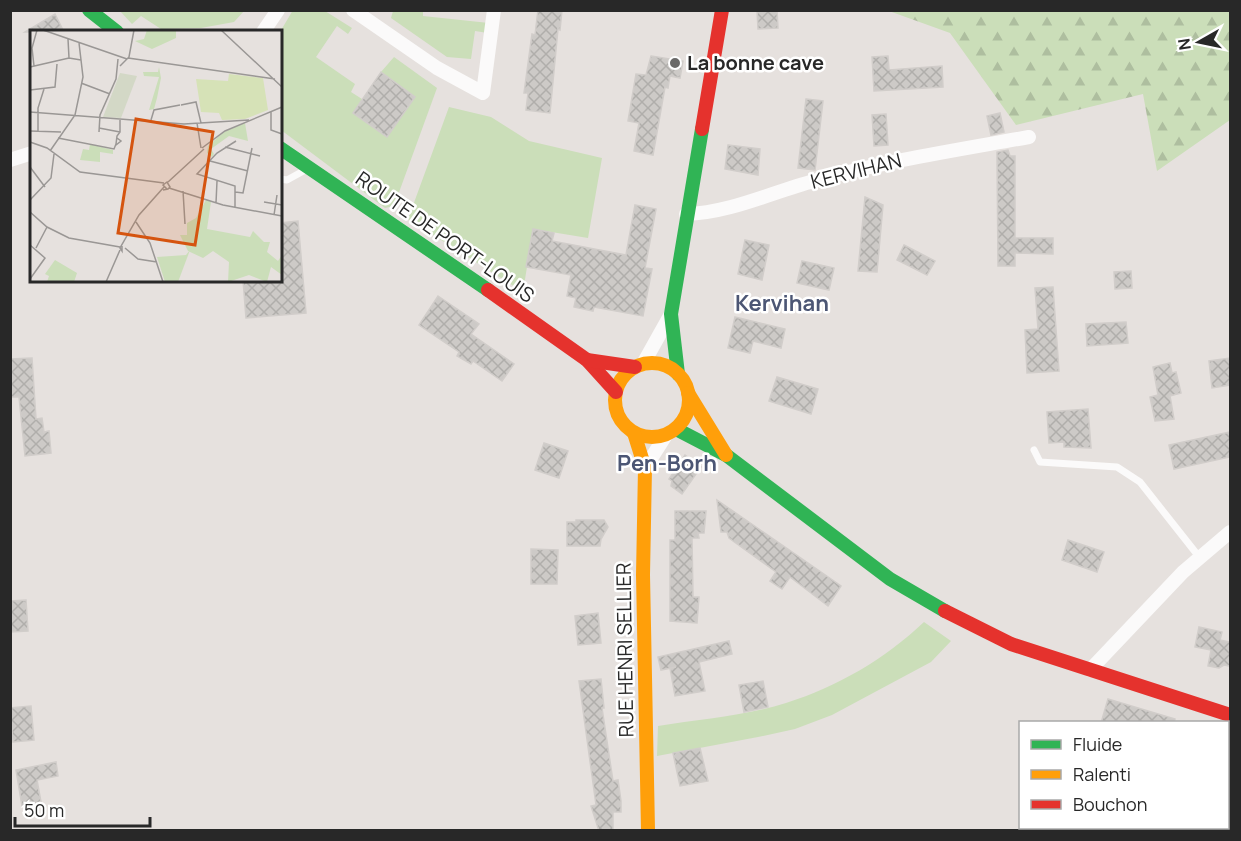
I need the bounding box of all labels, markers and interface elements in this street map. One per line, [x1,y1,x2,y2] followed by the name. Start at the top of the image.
[1169,12,1229,72] north arrow
[30,30,282,282] inset map
[1172,37,1196,52] text: N
[687,49,824,76] place label: La bonne cave
[668,56,682,70] marker: La bonne cave
[808,146,904,195] street label: KERVIHAN
[351,165,540,308] street label: ROUTE DE PORT-LOUIS
[735,288,829,318] district label: Kervihan
[617,448,717,478] district label: Pen-Borh
[609,562,640,738] street label: RUE HENRI SELLIER
[1019,721,1229,829] legend
[1073,732,1122,756] text: Fluide
[1073,762,1131,786] text: Ralenti
[15,790,150,828] scale bar
[1073,792,1147,816] text: Bouchon
[24,798,64,822] text: 50 m

